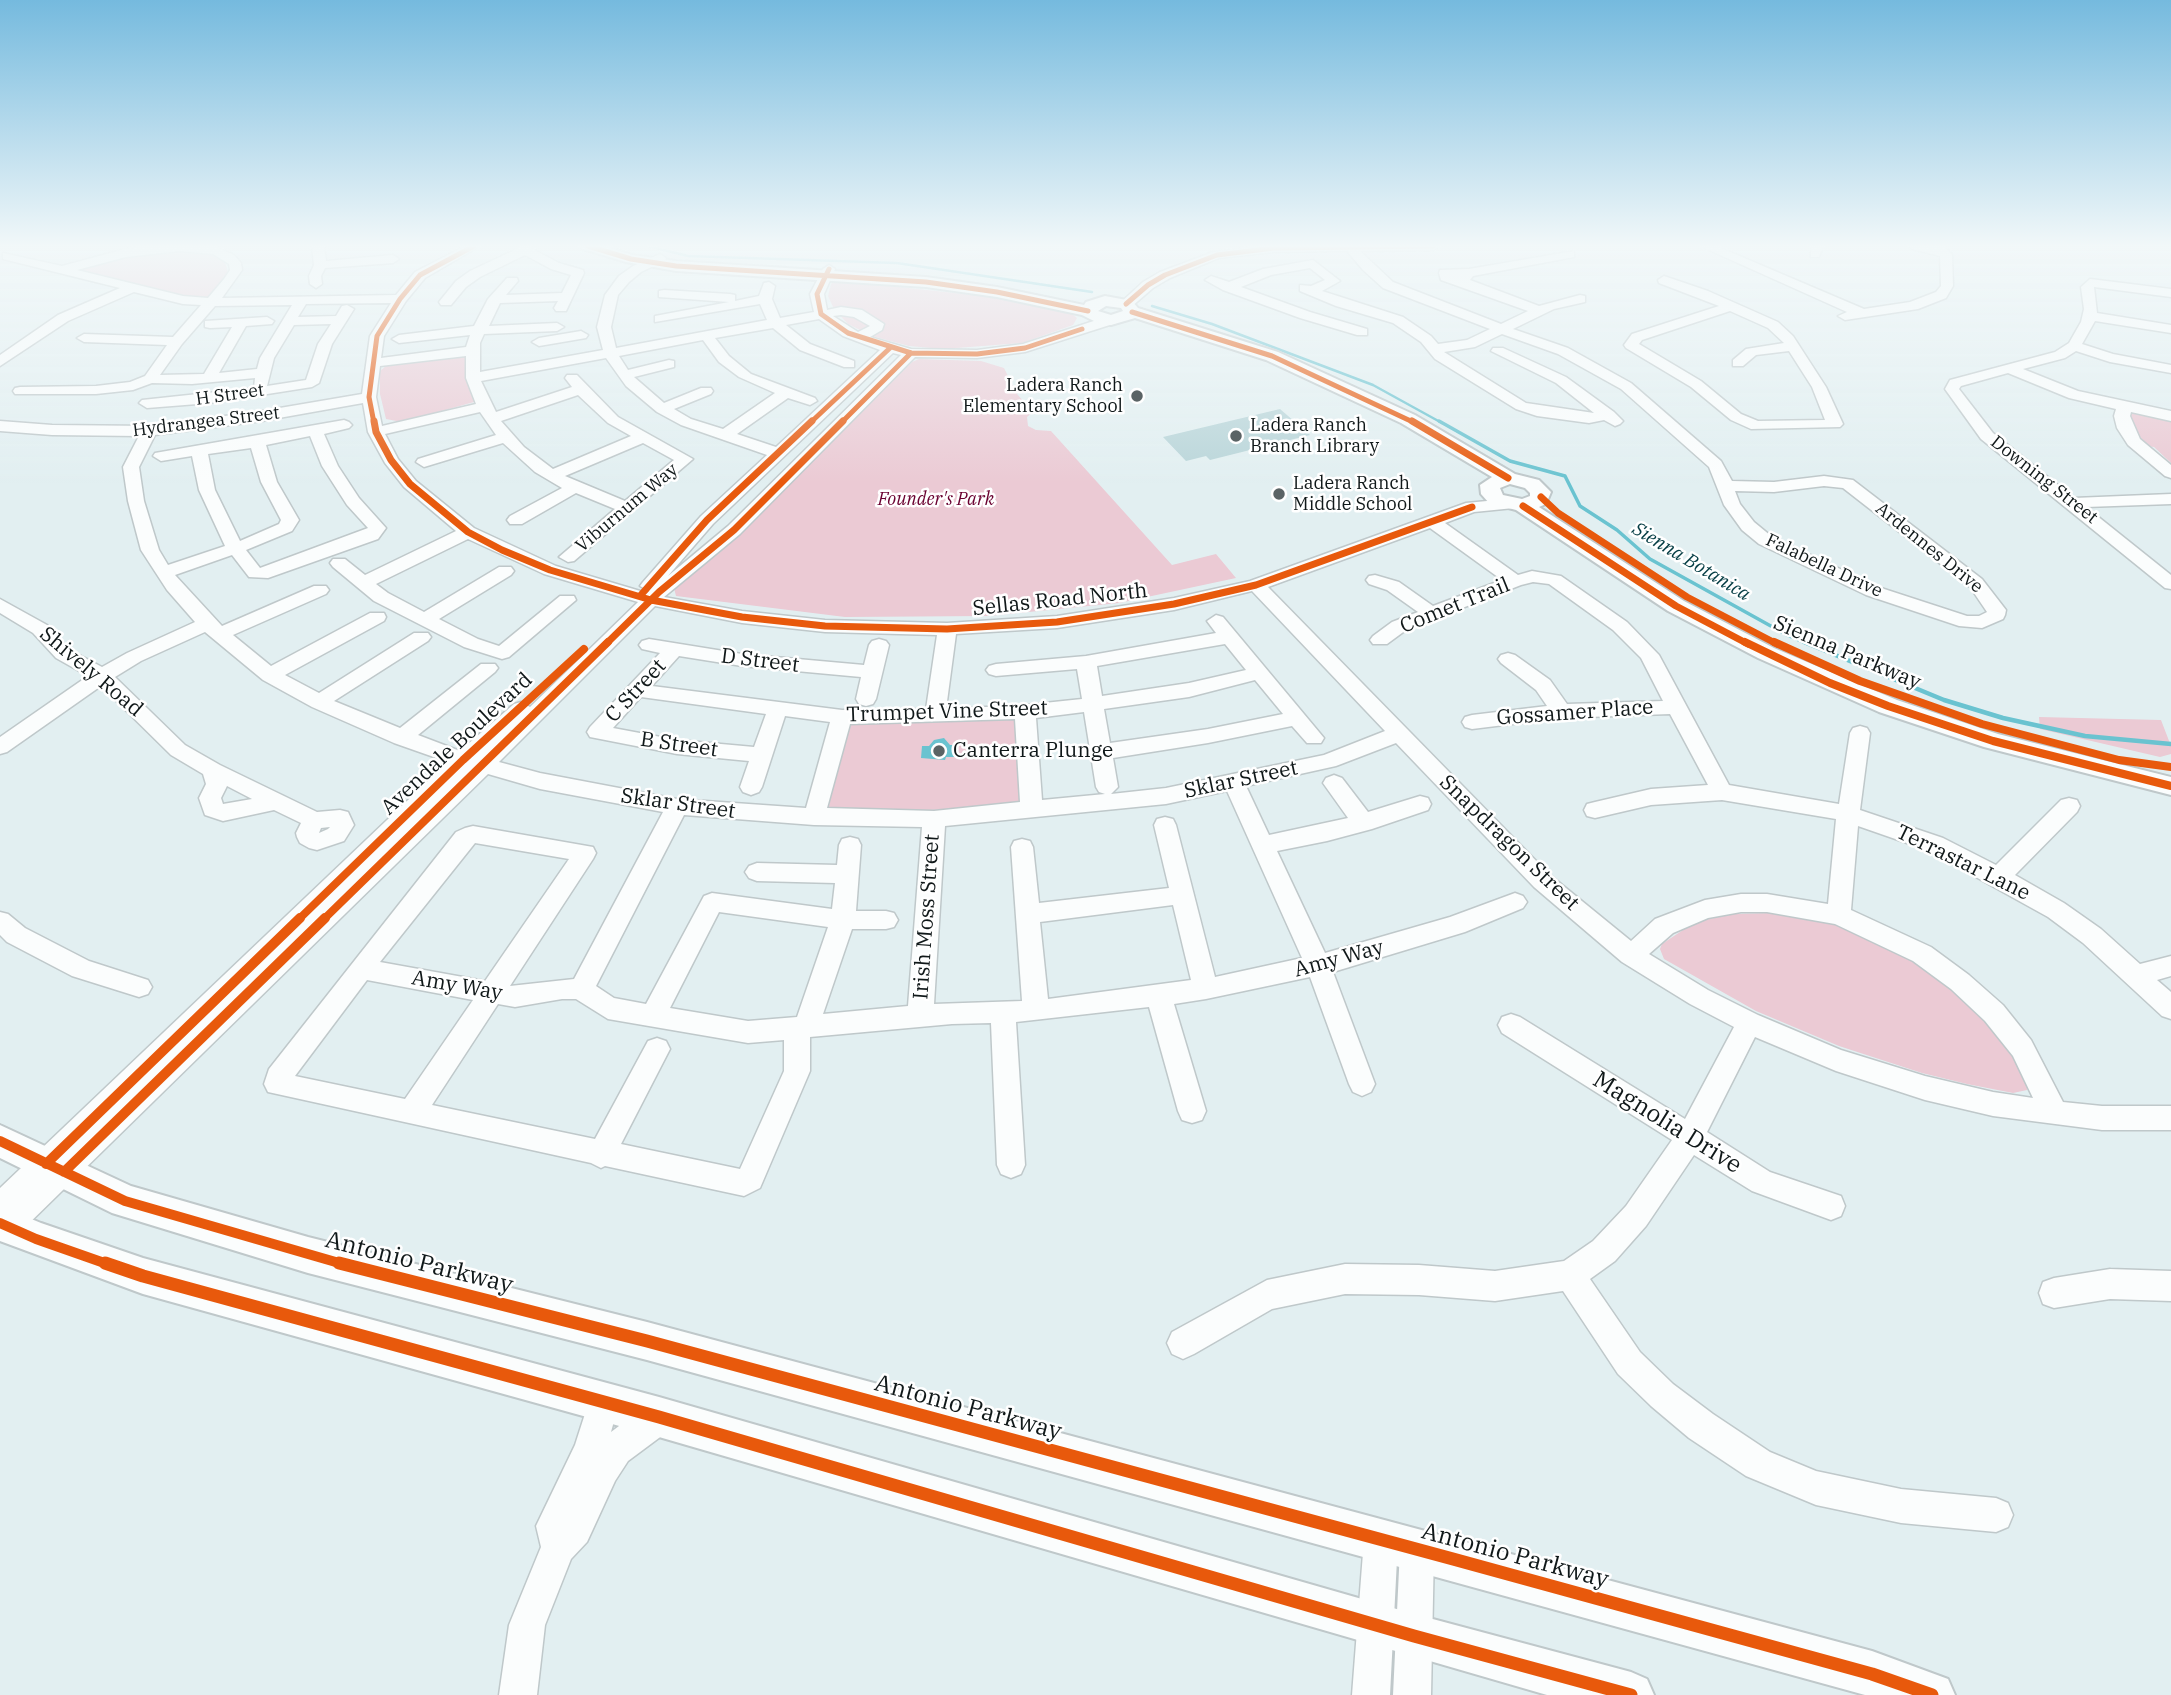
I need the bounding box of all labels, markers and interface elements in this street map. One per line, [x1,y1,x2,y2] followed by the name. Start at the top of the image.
[963,375,1123,418] place label: Ladera Ranch Elementary School
[194,380,266,410] street label: H Street
[1129,388,1145,404] marker: Ladera Ranch Elementary School
[131,402,281,442] street label: Hydrangea Street
[1250,415,1379,458] place label: Ladera Ranch Branch Library
[1228,428,1244,444] marker: Ladera Ranch Branch Library
[1986,431,2102,529] street label: Downing Street
[572,459,682,557] street label: Viburnum Way
[1293,473,1412,516] place label: Ladera Ranch Middle School
[1271,486,1287,502] marker: Ladera Ranch Middle School
[878,489,994,511] park label: Founder's Park
[1871,498,1987,598] street label: Ardennes Drive
[1628,518,1754,606] water label: Sienna Botanica
[1762,530,1886,602] street label: Falabella Drive
[1397,573,1513,639] street label: Comet Trail
[971,578,1149,622] street label: Sellas Road North
[1769,611,1925,695] street label: Sienna Parkway
[34,622,148,722] street label: Shively Road
[719,644,801,678] street label: D Street
[600,654,672,728] street label: C Street
[376,668,538,820] street label: Avendale Boulevard
[1496,695,1654,731] street label: Gossamer Place
[846,696,1048,728] street label: Trumpet Vine Street
[639,727,719,763] street label: B Street
[953,738,1113,764] place label: Canterra Plunge
[931,743,947,759] marker: Canterra Plunge
[1182,756,1300,804] street label: Sklar Street
[1434,770,1584,916] street label: Snapdragon Street
[619,783,737,825] street label: Sklar Street
[1892,820,2034,906] street label: Terrastar Lane
[909,833,945,1001] street label: Irish Moss Street
[1291,935,1387,983] street label: Amy Way
[410,966,504,1006] street label: Amy Way
[1587,1066,1747,1180] street label: Magnolia Drive
[322,1226,516,1300] street label: Antonio Parkway
[871,1369,1065,1447] street label: Antonio Parkway
[1418,1517,1612,1595] street label: Antonio Parkway

